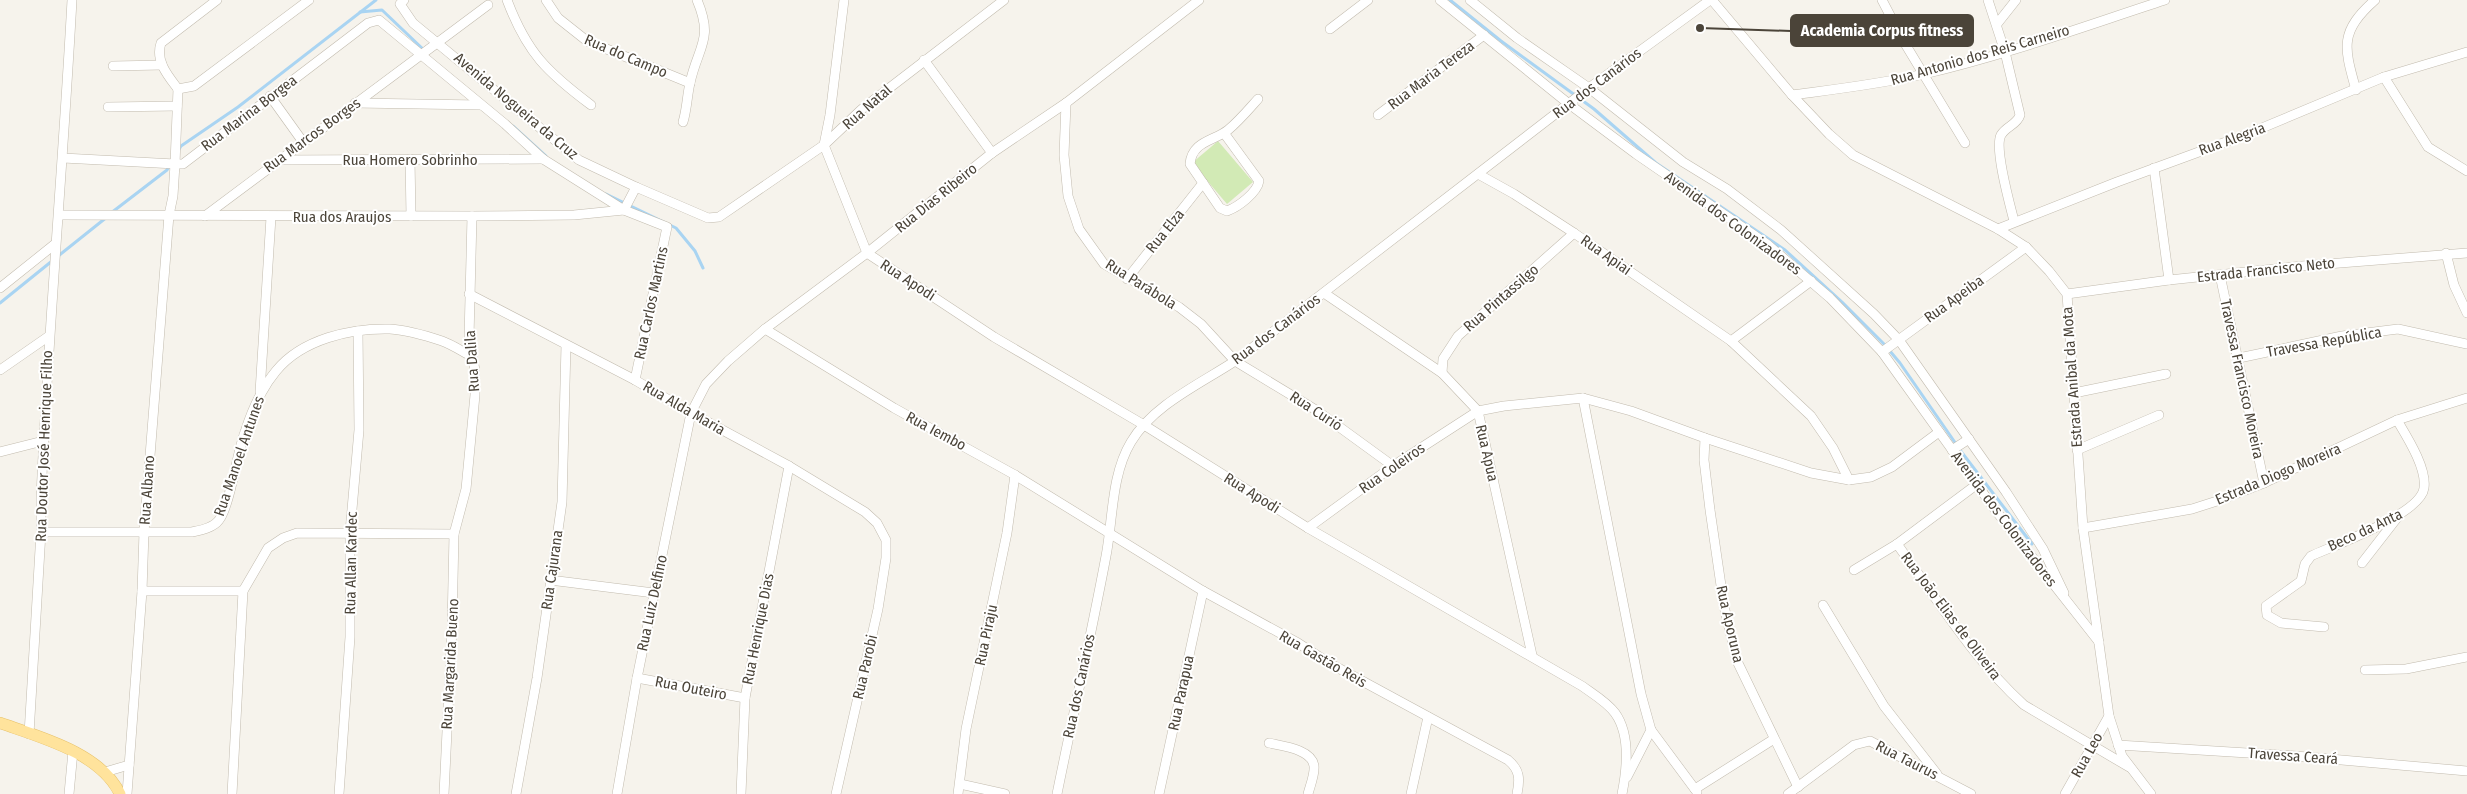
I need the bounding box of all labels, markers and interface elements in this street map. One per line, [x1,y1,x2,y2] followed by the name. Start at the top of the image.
[1791,15,1973,46] callout: Academia Corpus fitness
[1800,21,1963,40] text: Academia Corpus fitness
[1889,21,2072,89] street label: Rua Antonio dos Reis Carneiro
[582,30,670,82] street label: Rua do Campo
[1384,37,1478,113] street label: Rua Maria Tereza
[1549,44,1645,122] street label: Rua dos Canários
[450,49,582,163] street label: Avenida Nogueira da Cruz
[198,71,300,155] street label: Rua Marina Borgea
[839,81,895,133] street label: Rua Natal
[260,94,364,176] street label: Rua Marcos Borges
[2196,119,2268,159] street label: Rua Alegria
[342,151,478,169] street label: Rua Homero Sobrinho
[891,159,981,237] street label: Rua Dias Ribeiro
[1661,167,1805,279] street label: Avenida dos Colonizadores
[1142,206,1188,256] street label: Rua Elza
[293,208,391,226] street label: Rua dos Araujos
[1577,231,1635,279] street label: Rua Apiai
[630,245,672,361] street label: Rua Carlos Martins
[2196,254,2336,286] street label: Estrada Francisco Neto
[877,255,939,305] street label: Rua Apodi
[1102,255,1180,313] street label: Rua Parábola
[1460,260,1542,335] street label: Rua Pintassilgo
[1921,271,1987,327] street label: Rua Apeiba
[1228,290,1324,368] street label: Rua dos Canários
[2216,298,2268,460] street label: Travessa Francisco Moreira
[2058,306,2086,448] street label: Estrada Anibal da Mota
[2265,323,2383,361] street label: Travessa República
[461,330,483,392] street label: Rua Dalila
[32,350,56,542] street label: Rua Doutor José Henrique Filho
[640,377,728,439] street label: Rua Alda Maria
[1286,387,1346,435] street label: Rua Curió
[210,394,268,518] street label: Rua Manoel Antunes
[903,408,969,454] street label: Rua Iembo
[1472,423,1502,483] street label: Rua Apua
[1356,439,1428,497] street label: Rua Coleiros
[2213,439,2343,509] street label: Estrada Diogo Moreira
[1947,448,2061,590] street label: Avenida dos Colonizadores
[136,454,158,525] street label: Rua Albano
[1221,469,1283,517] street label: Rua Apodi
[2325,505,2405,555] street label: Beco da Anta
[341,511,361,615] street label: Rua Allan Kardec
[537,529,567,611] street label: Rua Cajurana
[1897,549,2005,683] street label: Rua Joāo Elias de Oliveira
[633,553,671,653] street label: Rua Luiz Delfino
[738,572,778,686] street label: Rua Henrique Dias
[1712,583,1748,665] street label: Rua Aporuna
[438,598,462,730] street label: Rua Margarida Bueno
[971,603,1001,667] street label: Rua Piraju
[1276,627,1370,691] street label: Rua Gastão Reis
[1059,632,1099,740] street label: Rua dos Canários
[849,633,881,701] street label: Rua Parobi
[1164,654,1198,732] street label: Rua Parapua
[654,672,729,704] street label: Rua Outeiro
[2067,729,2107,781] street label: Rua Leo
[1873,737,1941,783] street label: Rua Taurus
[2248,744,2338,768] street label: Travessa Ceará

